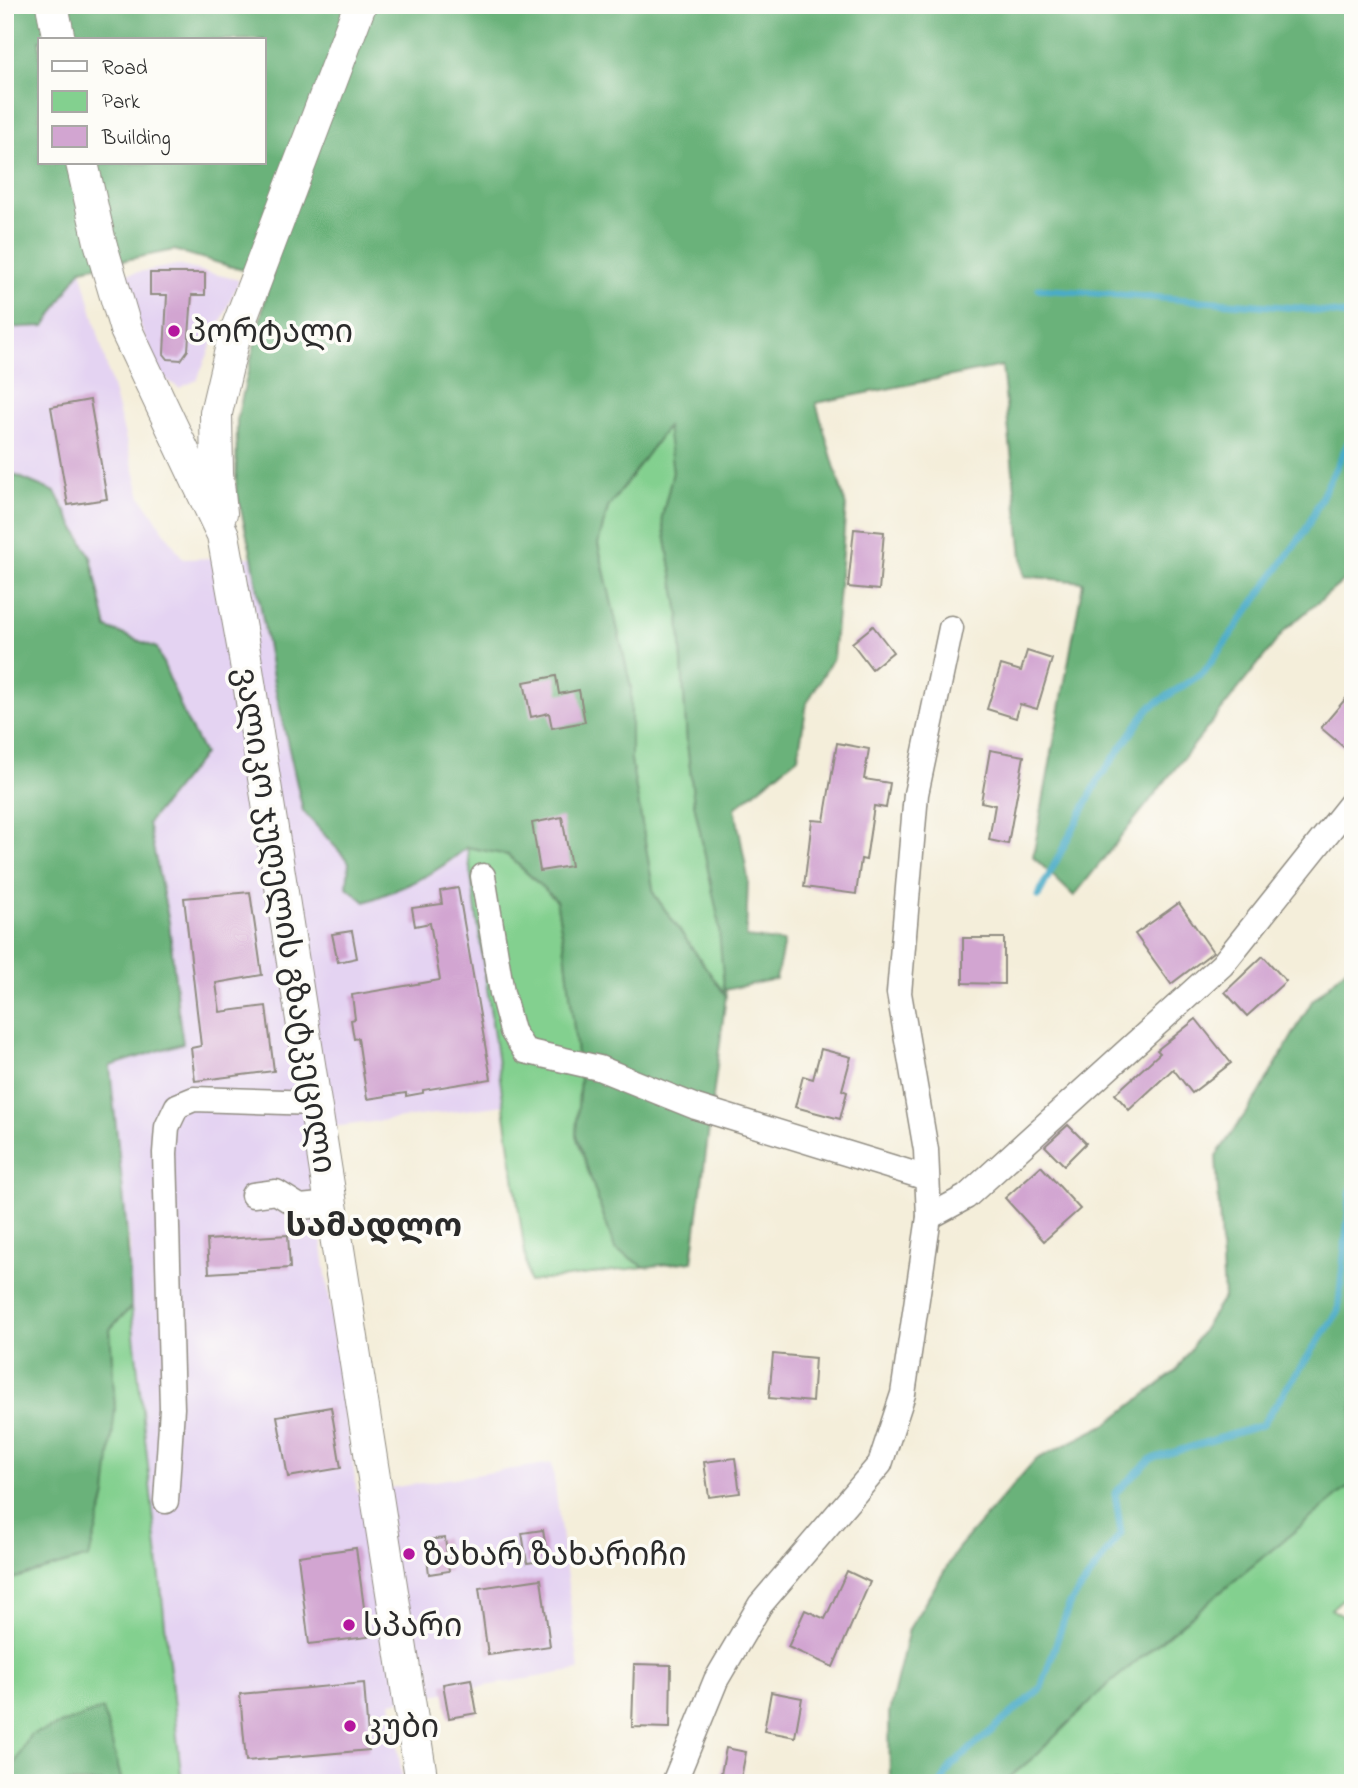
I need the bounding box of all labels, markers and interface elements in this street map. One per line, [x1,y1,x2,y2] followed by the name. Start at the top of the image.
[38,38,266,164] legend
[102,54,148,84] text: Road
[102,88,141,118] text: Park
[101,124,171,156] text: Building
[188,311,353,358] place label: პორტალი
[166,323,182,339] marker: პორტალი
[219,664,346,1177] street label: ვალიკო ჯუღელის გზატკეცილი
[286,1204,462,1252] district label: სამადლო
[423,1534,687,1581] place label: ზახარ ზახარიჩი
[401,1546,417,1562] marker: ზახარ ზახარიჩი
[363,1605,462,1652] place label: სპარი
[341,1617,357,1633] marker: სპარი
[364,1706,439,1753] place label: კუბი
[342,1718,358,1734] marker: კუბი

